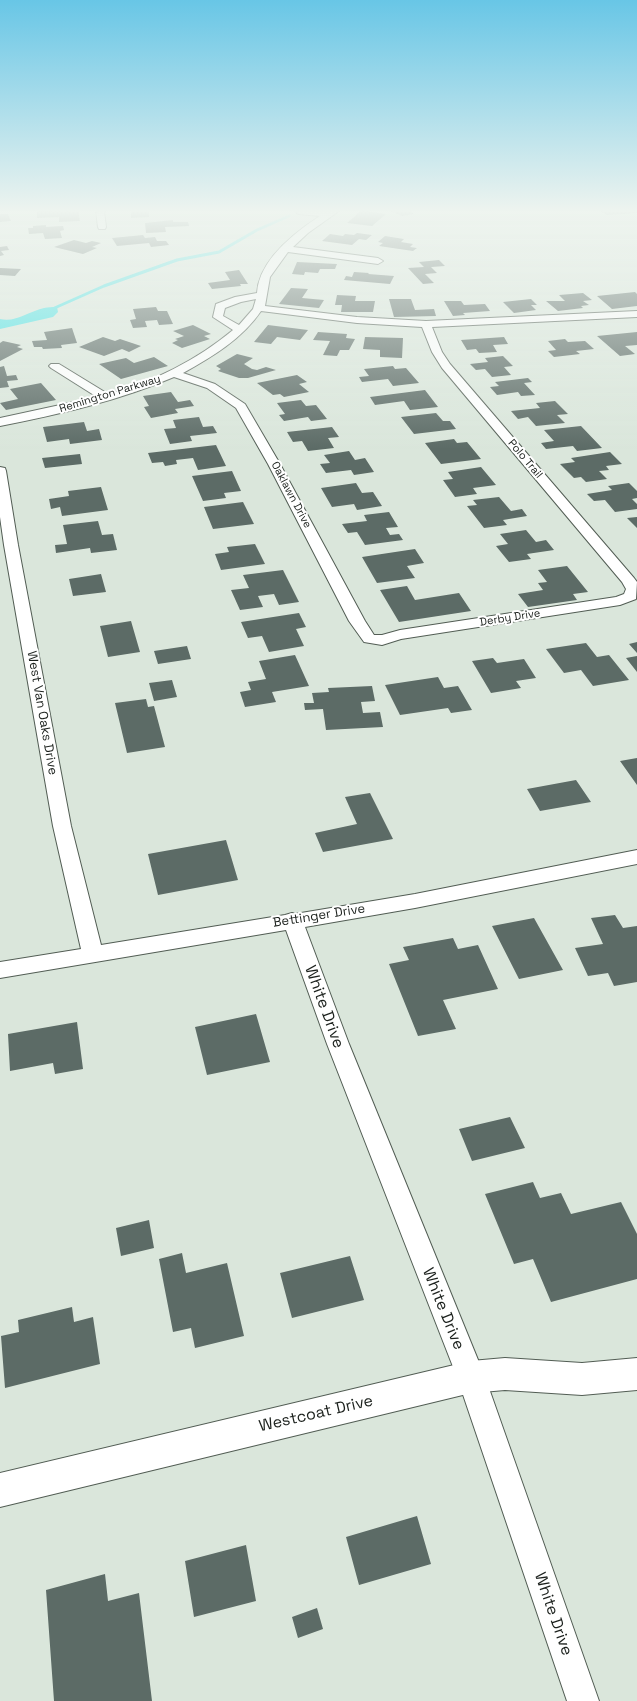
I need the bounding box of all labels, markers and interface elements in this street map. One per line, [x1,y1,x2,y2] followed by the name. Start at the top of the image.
[58,372,162,416] street label: Remington Parkway
[505,437,545,481] street label: Polo Trail
[268,460,314,530] street label: Oaklawn Drive
[479,607,541,629] street label: Derby Drive
[23,650,61,776] street label: West Van Oaks Drive
[272,901,366,931] street label: Bettinger Drive
[300,963,348,1051] street label: White Drive
[418,1265,468,1353] street label: White Drive
[257,1392,375,1436] street label: Westcoat Drive
[530,1570,576,1658] street label: White Drive

